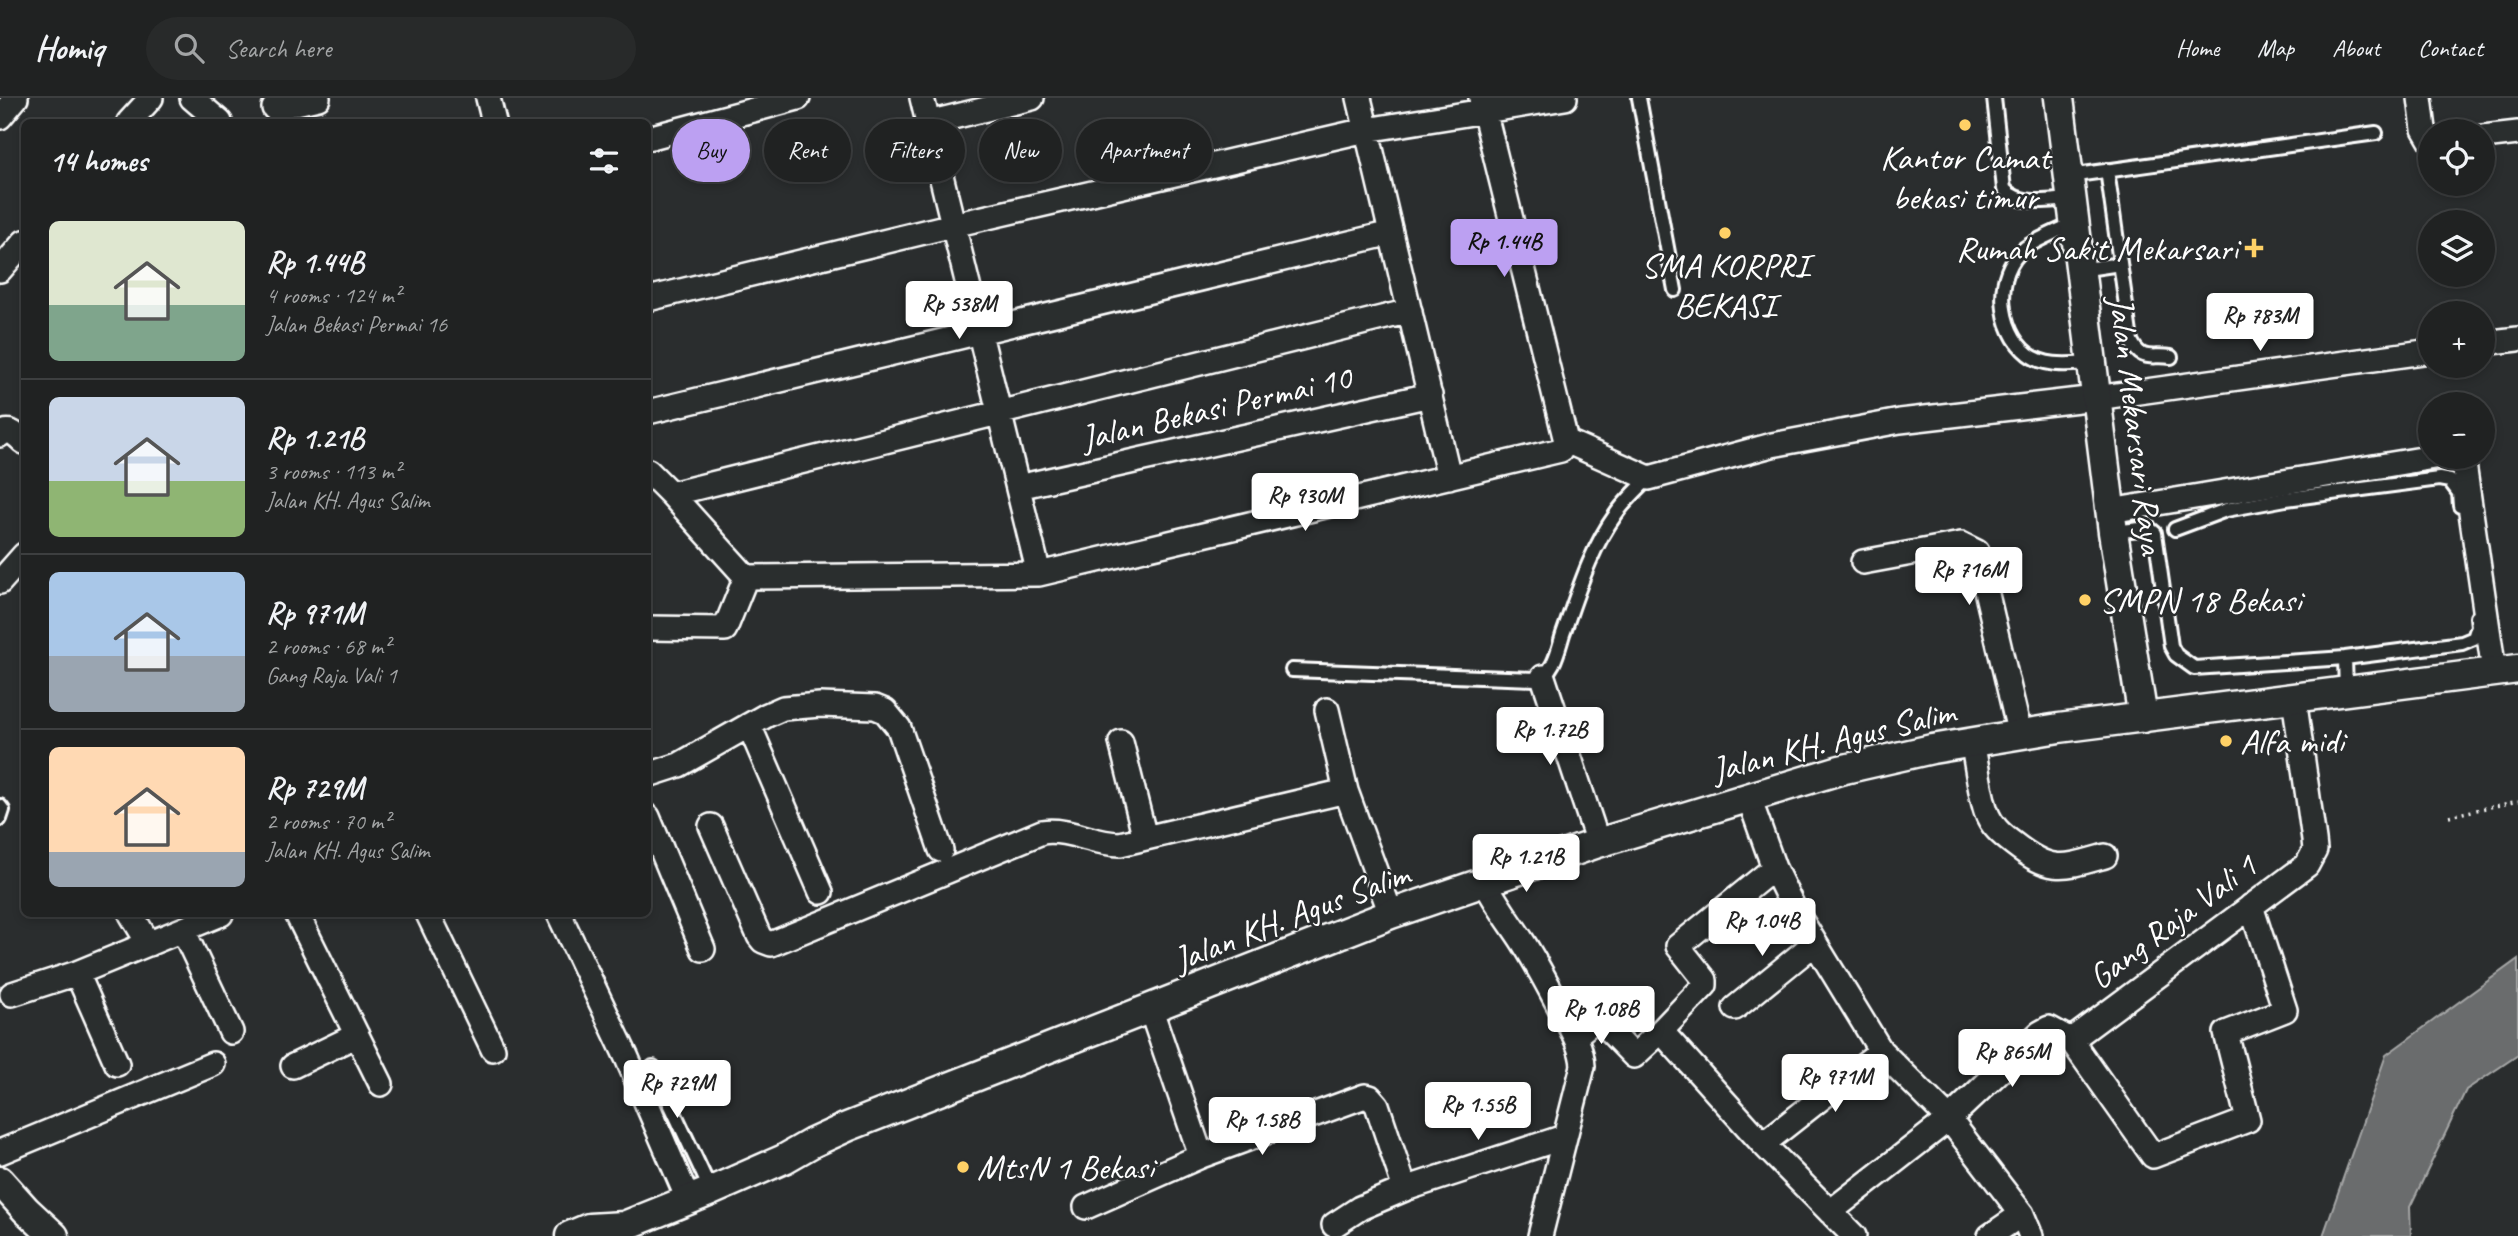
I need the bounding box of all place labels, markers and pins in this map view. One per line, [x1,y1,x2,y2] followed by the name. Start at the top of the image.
[1957,117,1973,133] marker: Kantor Camat bekasi timur
[1880,135,2053,220] place label: Kantor Camat bekasi timur
[1432,220,1576,279] pin: Rp 1.44B
[1717,225,1733,241] marker: SMA KORPRI BEKASI
[1956,226,2242,271] place label: Rumah Sakit Mekarsari
[2244,238,2264,258] marker: Rumah Sakit Mekarsari
[1641,243,1816,328] place label: SMA KORPRI BEKASI
[894,282,1024,341] pin: Rp 538M
[2195,294,2325,353] pin: Rp 783M
[1240,474,1370,533] pin: Rp 930M
[1904,547,2034,607] pin: Rp 716M
[2099,578,2306,623] place label: SMPN 18 Bekasi
[2077,592,2093,608] marker: SMPN 18 Bekasi
[1478,708,1622,767] pin: Rp 1.72B
[2240,719,2348,764] place label: Alfa midi
[2218,733,2234,749] marker: Alfa midi
[1454,834,1598,894] pin: Rp 1.21B
[1690,898,1834,958] pin: Rp 1.04B
[1529,986,1673,1046] pin: Rp 1.08B
[1947,1030,2077,1089] pin: Rp 865M
[1770,1054,1900,1114] pin: Rp 971M
[612,1060,742,1120] pin: Rp 729M
[1406,1082,1550,1142] pin: Rp 1.55B
[1190,1098,1334,1157] pin: Rp 1.58B
[977,1145,1158,1190] place label: MtsN 1 Bekasi
[955,1159,971,1175] marker: MtsN 1 Bekasi

